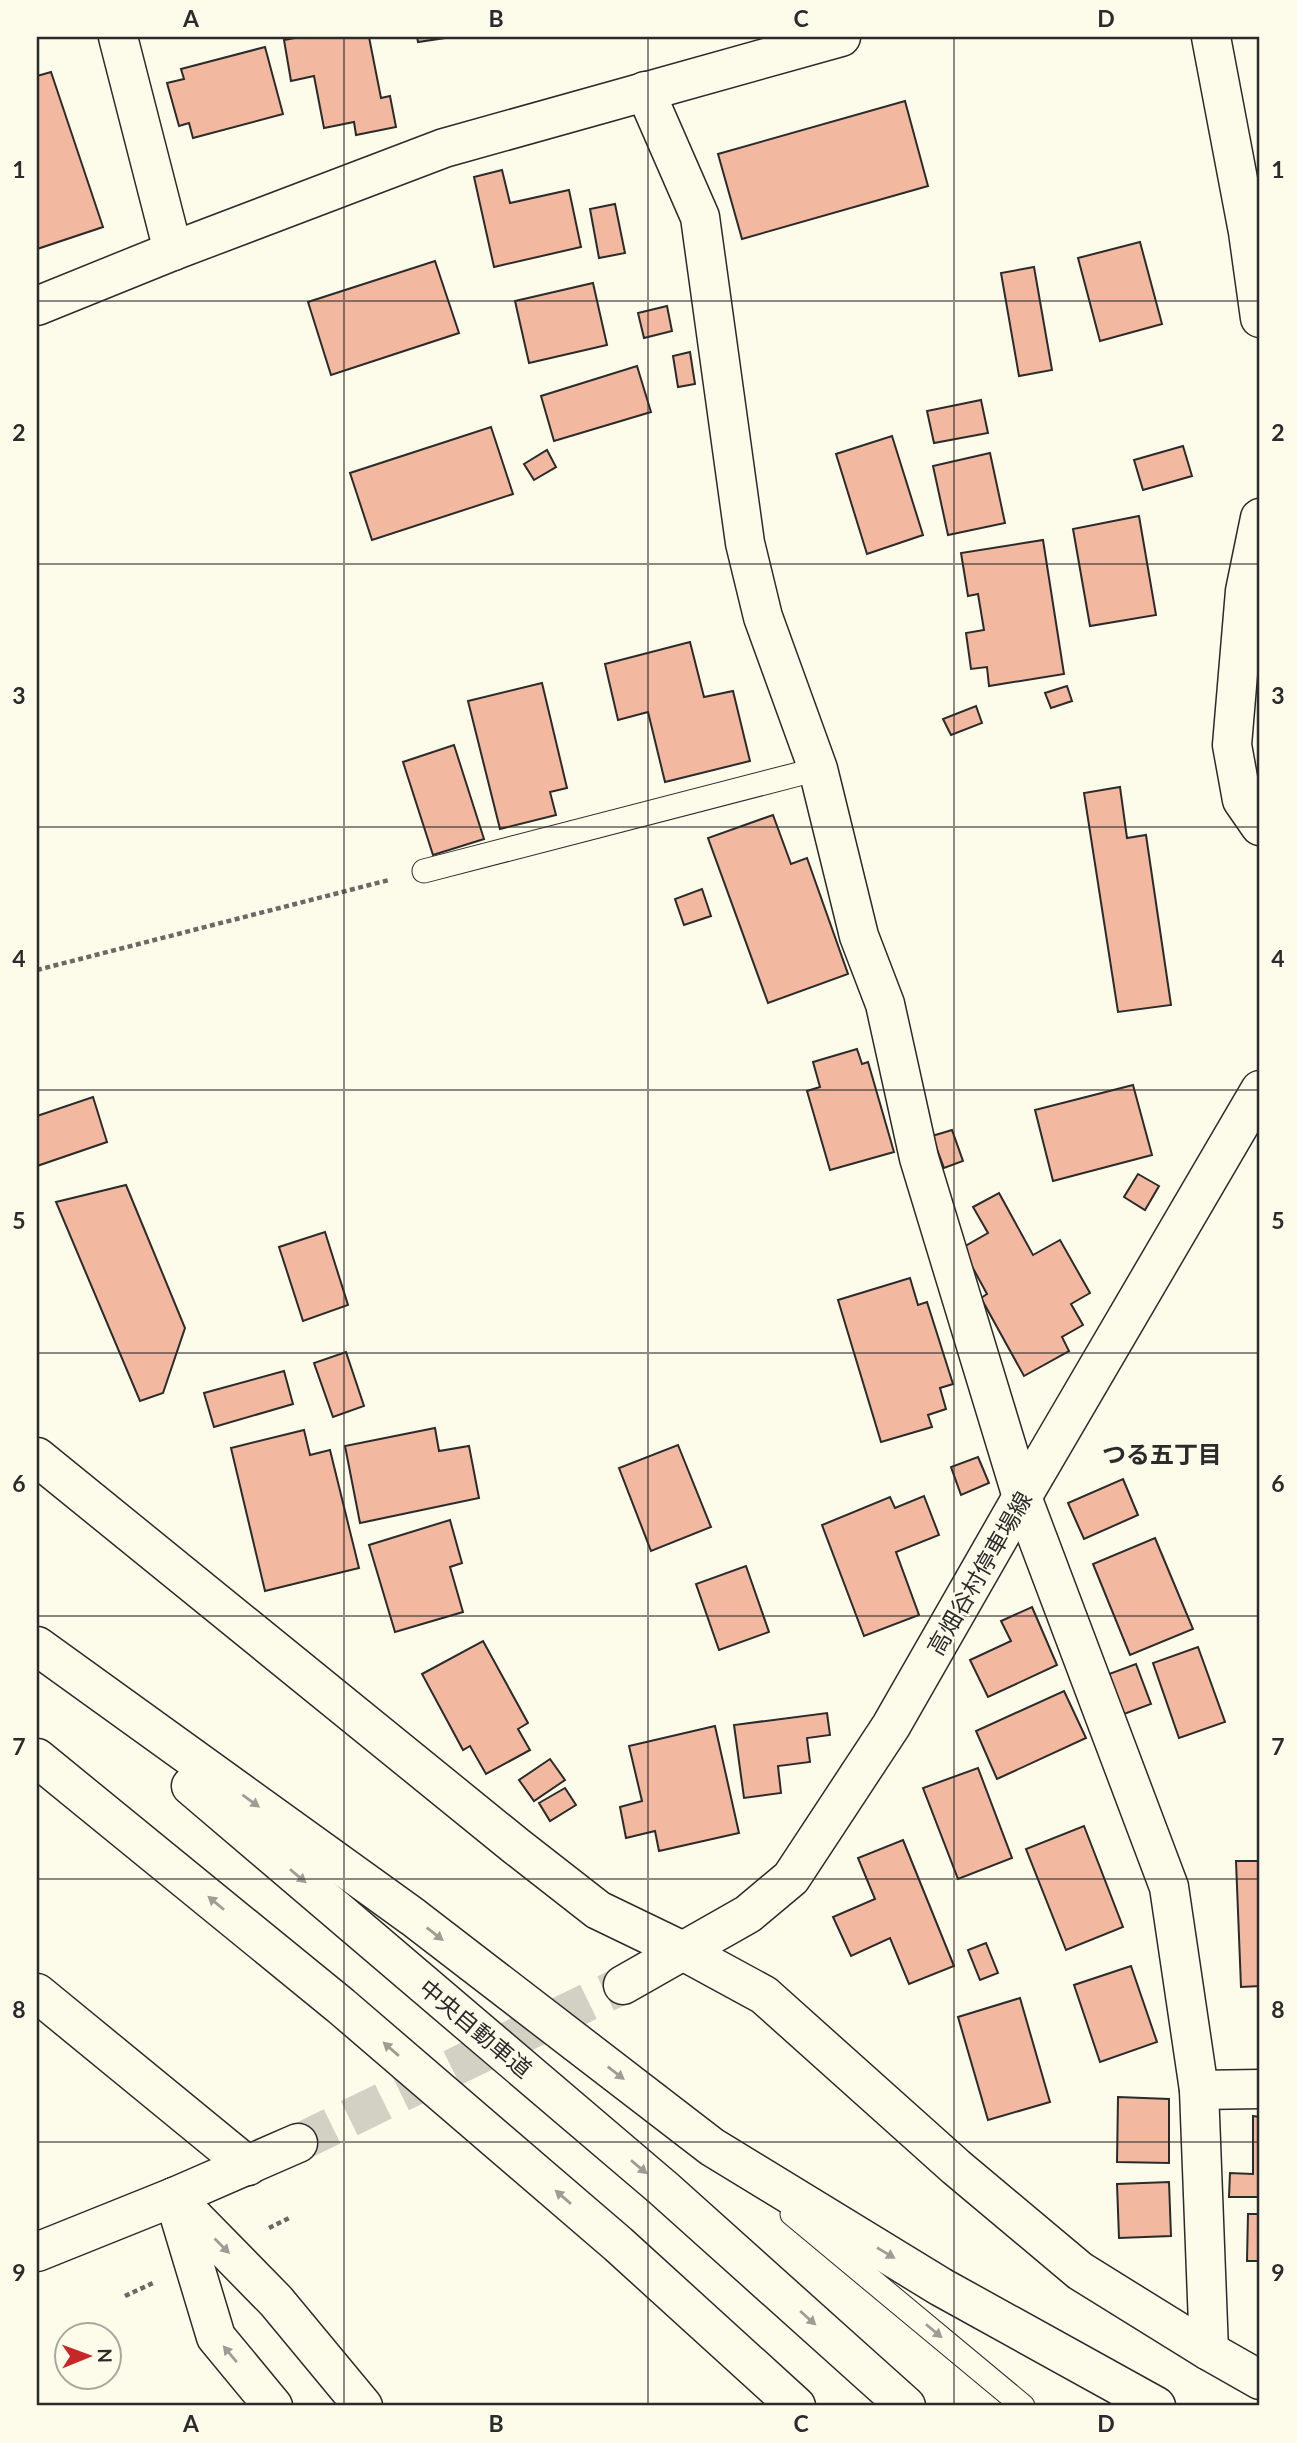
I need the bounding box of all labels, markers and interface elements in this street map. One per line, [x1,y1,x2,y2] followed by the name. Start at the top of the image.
[182,4,200,32] text: A
[488,4,504,32] text: B
[793,4,809,32] text: C
[1097,4,1115,32] text: D
[12,155,26,183] text: 1
[1271,155,1285,183] text: 1
[12,418,26,446] text: 2
[1271,418,1285,446] text: 2
[12,681,26,709] text: 3
[1271,681,1285,709] text: 3
[12,944,26,972] text: 4
[1271,944,1285,972] text: 4
[12,1206,26,1234] text: 5
[1271,1206,1285,1234] text: 5
[1102,1439,1222,1468] district label: つる五丁目
[12,1469,26,1497] text: 6
[1271,1469,1285,1497] text: 6
[921,1486,1037,1660] street label: 高畑谷村停車場線
[12,1732,26,1760] text: 7
[1271,1732,1285,1760] text: 7
[242,1794,260,1808] one-way arrow
[289,1868,306,1883] one-way arrow
[207,1895,225,1911] one-way arrow
[426,1927,444,1942] one-way arrow
[414,1973,538,2083] street label: 中央自動車道
[12,1995,26,2023] text: 8
[1271,1995,1285,2023] text: 8
[382,2042,399,2057] one-way arrow
[606,2066,625,2080] one-way arrow
[630,2159,647,2174] one-way arrow
[555,2190,572,2205] one-way arrow
[214,2237,230,2254] one-way arrow
[877,2247,896,2260] one-way arrow
[12,2258,26,2286] text: 9
[1271,2258,1285,2286] text: 9
[799,2310,816,2326] one-way arrow
[52,2320,122,2390] north arrow
[924,2324,942,2339] one-way arrow
[222,2345,237,2363] one-way arrow
[94,2348,117,2363] text: N
[182,2409,200,2437] text: A
[488,2409,504,2437] text: B
[793,2409,809,2437] text: C
[1097,2409,1115,2437] text: D

